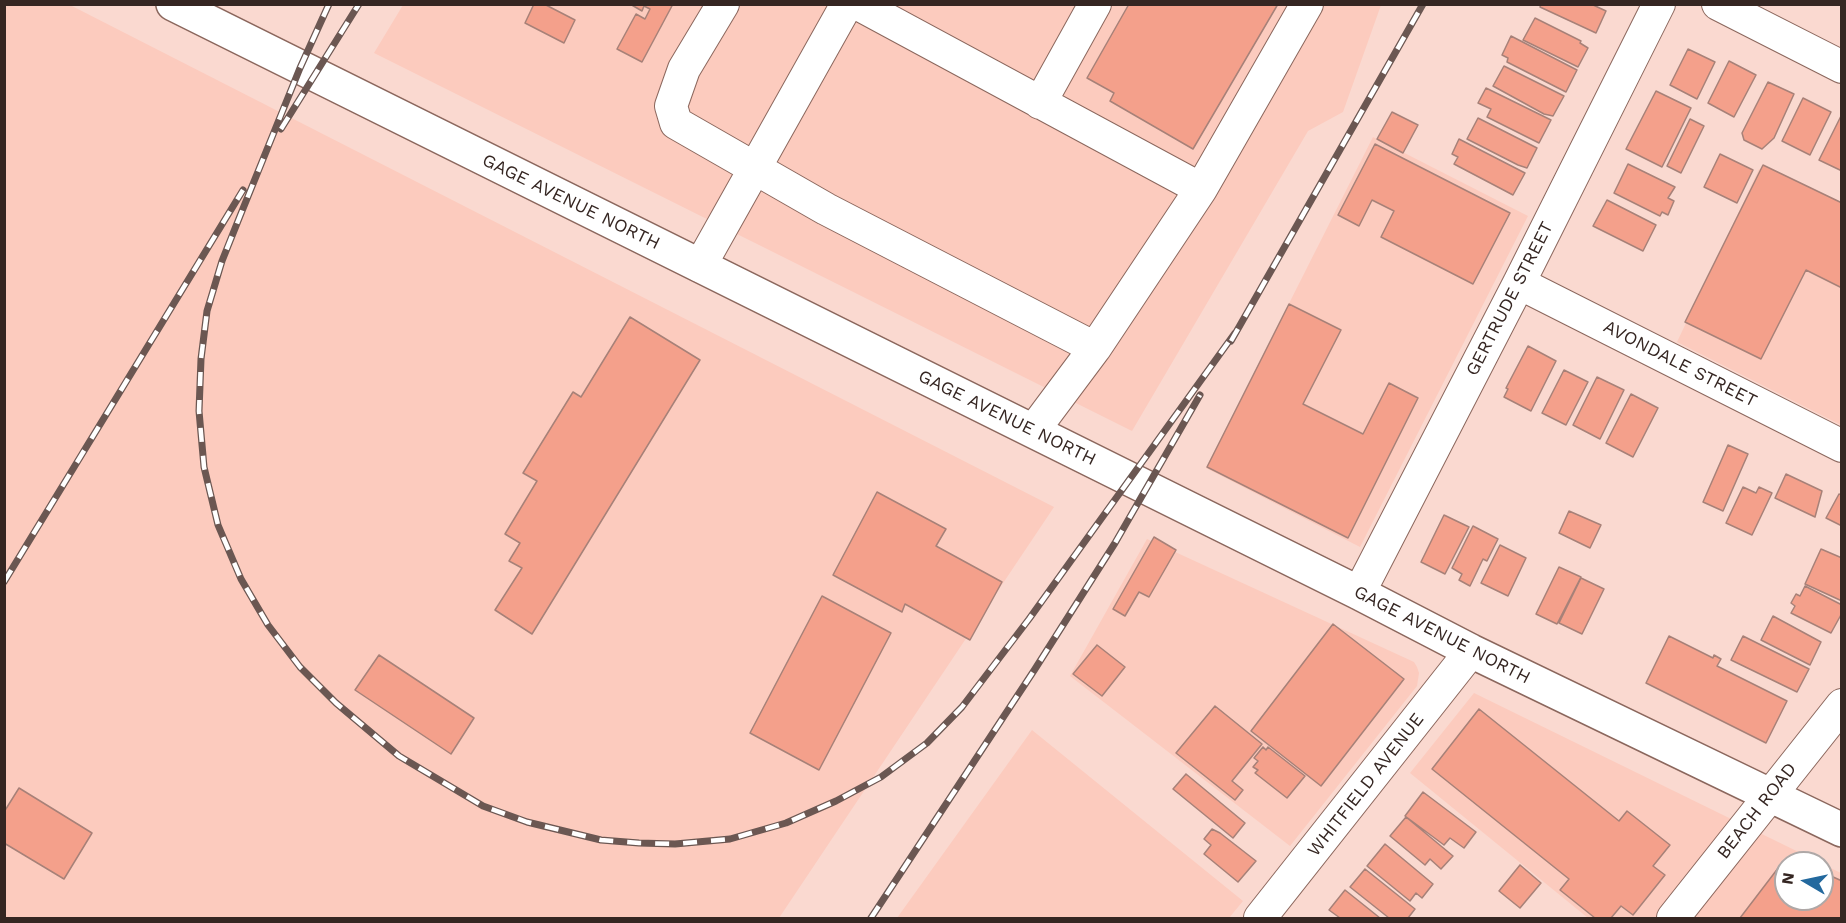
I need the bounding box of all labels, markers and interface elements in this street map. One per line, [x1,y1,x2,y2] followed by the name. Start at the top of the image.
[479,150,663,254] street label: GAGE AVENUE NORTH
[1462,218,1558,380] street label: GERTRUDE STREET
[1600,316,1760,412] street label: AVONDALE STREET
[915,366,1099,470] street label: GAGE AVENUE NORTH
[1350,581,1534,689] street label: GAGE AVENUE NORTH
[1303,709,1429,861] street label: WHITFIELD AVENUE
[1713,759,1801,863] street label: BEACH ROAD
[1774,851,1834,911] north arrow
[1777,871,1798,886] text: N

